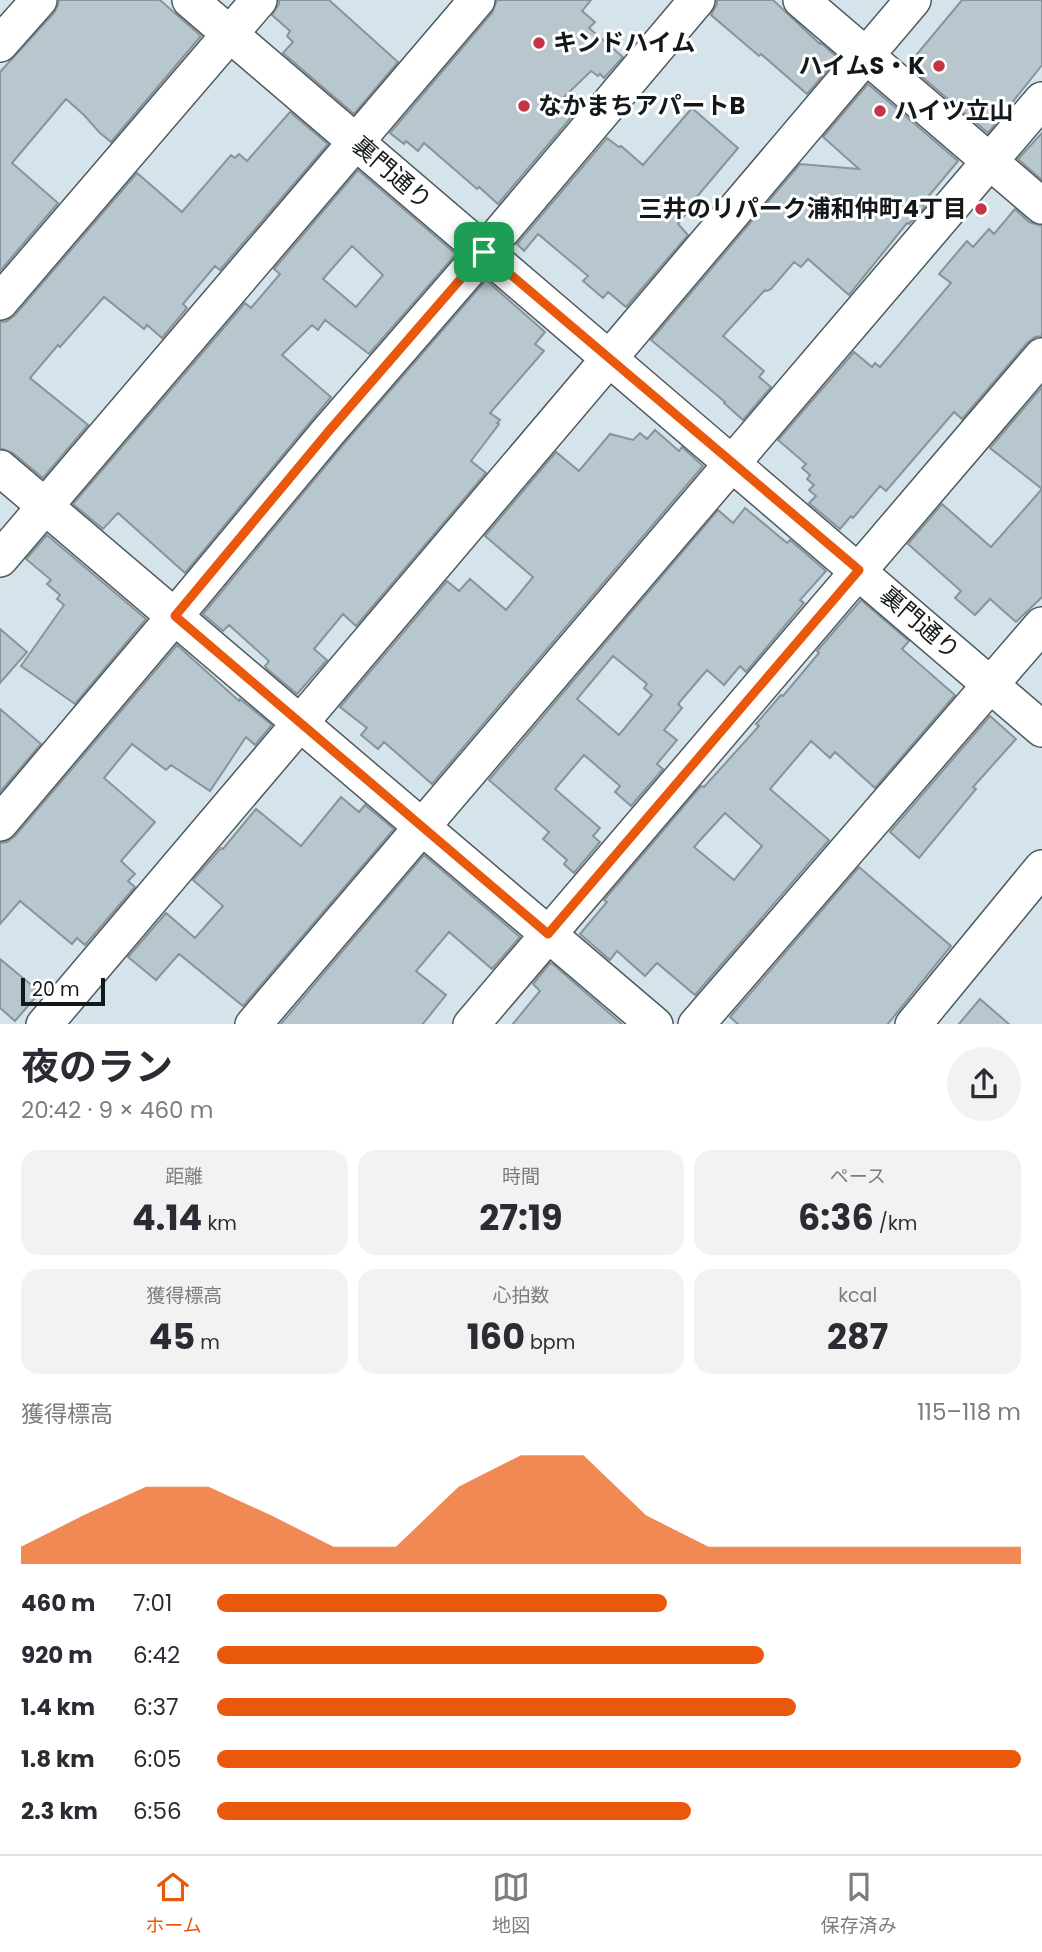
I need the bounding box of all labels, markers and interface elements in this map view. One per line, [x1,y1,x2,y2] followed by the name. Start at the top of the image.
[553,26,695,59] place label: キンドハイム
[531,35,547,51] marker: キンドハイム
[798,49,925,82] place label: ハイムS・K
[931,58,947,74] marker: ハイムS・K
[538,89,745,122] place label: なかまちアパートB
[894,94,1014,127] place label: ハイツ立山
[516,98,532,114] marker: なかまちアパートB
[872,103,888,119] marker: ハイツ立山
[345,129,439,217] street label: 裏門通り
[639,192,967,225] place label: 三井のリパーク浦和仲町4丁目
[973,201,989,217] marker: 三井のリパーク浦和仲町4丁目
[454,222,514,282] pin
[465,233,503,271] icon: arrive
[873,579,967,667] street label: 裏門通り
[21,975,105,1007] scale bar
[32,976,80,1003] text: 20 m
[21,1040,173,1093] text: 夜のラン
[947,1047,1021,1121] button: share
[21,1094,213,1126] text: 20:42 · 9 × 460 m
[165,1163,203,1190] text: 距離
[502,1163,540,1190] text: 時間
[830,1163,886,1190] text: ペース
[132,1193,202,1242] text: 4.14
[479,1193,563,1242] text: 27:19
[798,1193,874,1242] text: 6:36
[202,1210,237,1237] text: km
[874,1210,917,1237] text: /km
[146,1282,222,1309] text: 獲得標高
[492,1282,550,1309] text: 心拍数
[838,1282,877,1309] text: kcal
[149,1312,195,1361] text: 45
[467,1312,525,1361] text: 160
[827,1312,888,1361] text: 287
[195,1329,220,1356] text: m
[525,1329,575,1356] text: bpm
[917,1396,1021,1428] text: 115–118 m
[21,1398,113,1430] text: 獲得標高
[21,1587,95,1619] text: 460 m
[133,1587,172,1619] text: 7:01
[21,1639,93,1671] text: 920 m
[133,1639,180,1671] text: 6:42
[21,1691,95,1723] text: 1.4 km
[133,1691,179,1723] text: 6:37
[21,1743,95,1775] text: 1.8 km
[133,1743,181,1775] text: 6:05
[21,1795,98,1827] text: 2.3 km
[133,1795,182,1827] text: 6:56
[145,1868,202,1940] tab: ホーム
[492,1868,530,1940] tab: 地図
[821,1868,897,1940] tab: 保存済み

